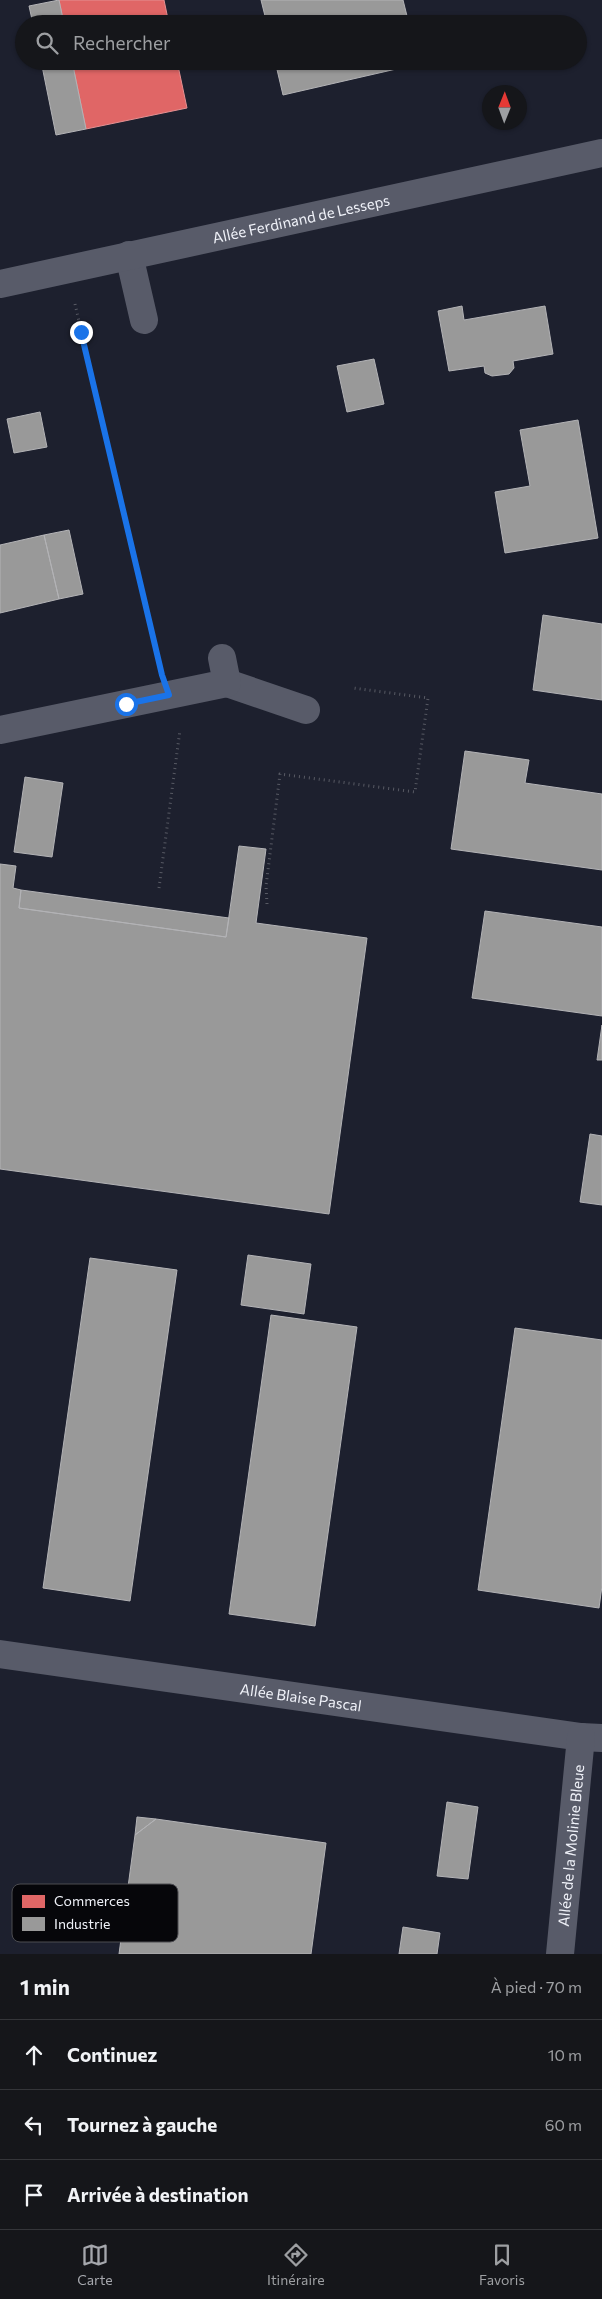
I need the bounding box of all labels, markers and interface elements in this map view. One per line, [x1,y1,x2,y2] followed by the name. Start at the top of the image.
[15,15,587,70] search box
[33,29,61,57] icon: search
[73,31,171,54] text: Rechercher
[482,85,527,130] north arrow
[211,190,391,247] street label: Allée Ferdinand de Lesseps
[70,321,93,344] route end
[115,693,138,716] route start
[239,1679,363,1715] street label: Allée Blaise Pascal
[554,1764,587,1927] street label: Allée de la Molinie Bleue
[12,1884,178,1942] legend
[54,1892,130,1909] text: Commerces
[54,1915,111,1932] text: Industrie
[20,1974,70,1999] text: 1 min
[491,1977,582,1996] text: À pied · 70 m
[20,2041,48,2069] icon: ahead
[67,2043,157,2066] text: Continuez
[548,2045,582,2064] text: 10 m
[20,2111,48,2139] icon: left
[67,2113,217,2136] text: Tournez à gauche
[545,2115,582,2134] text: 60 m
[20,2181,48,2209] icon: arrive
[67,2183,249,2206] text: Arrivée à destination
[77,2241,113,2288] tab: Carte
[267,2241,325,2288] tab: Itinéraire
[479,2241,525,2288] tab: Favoris

